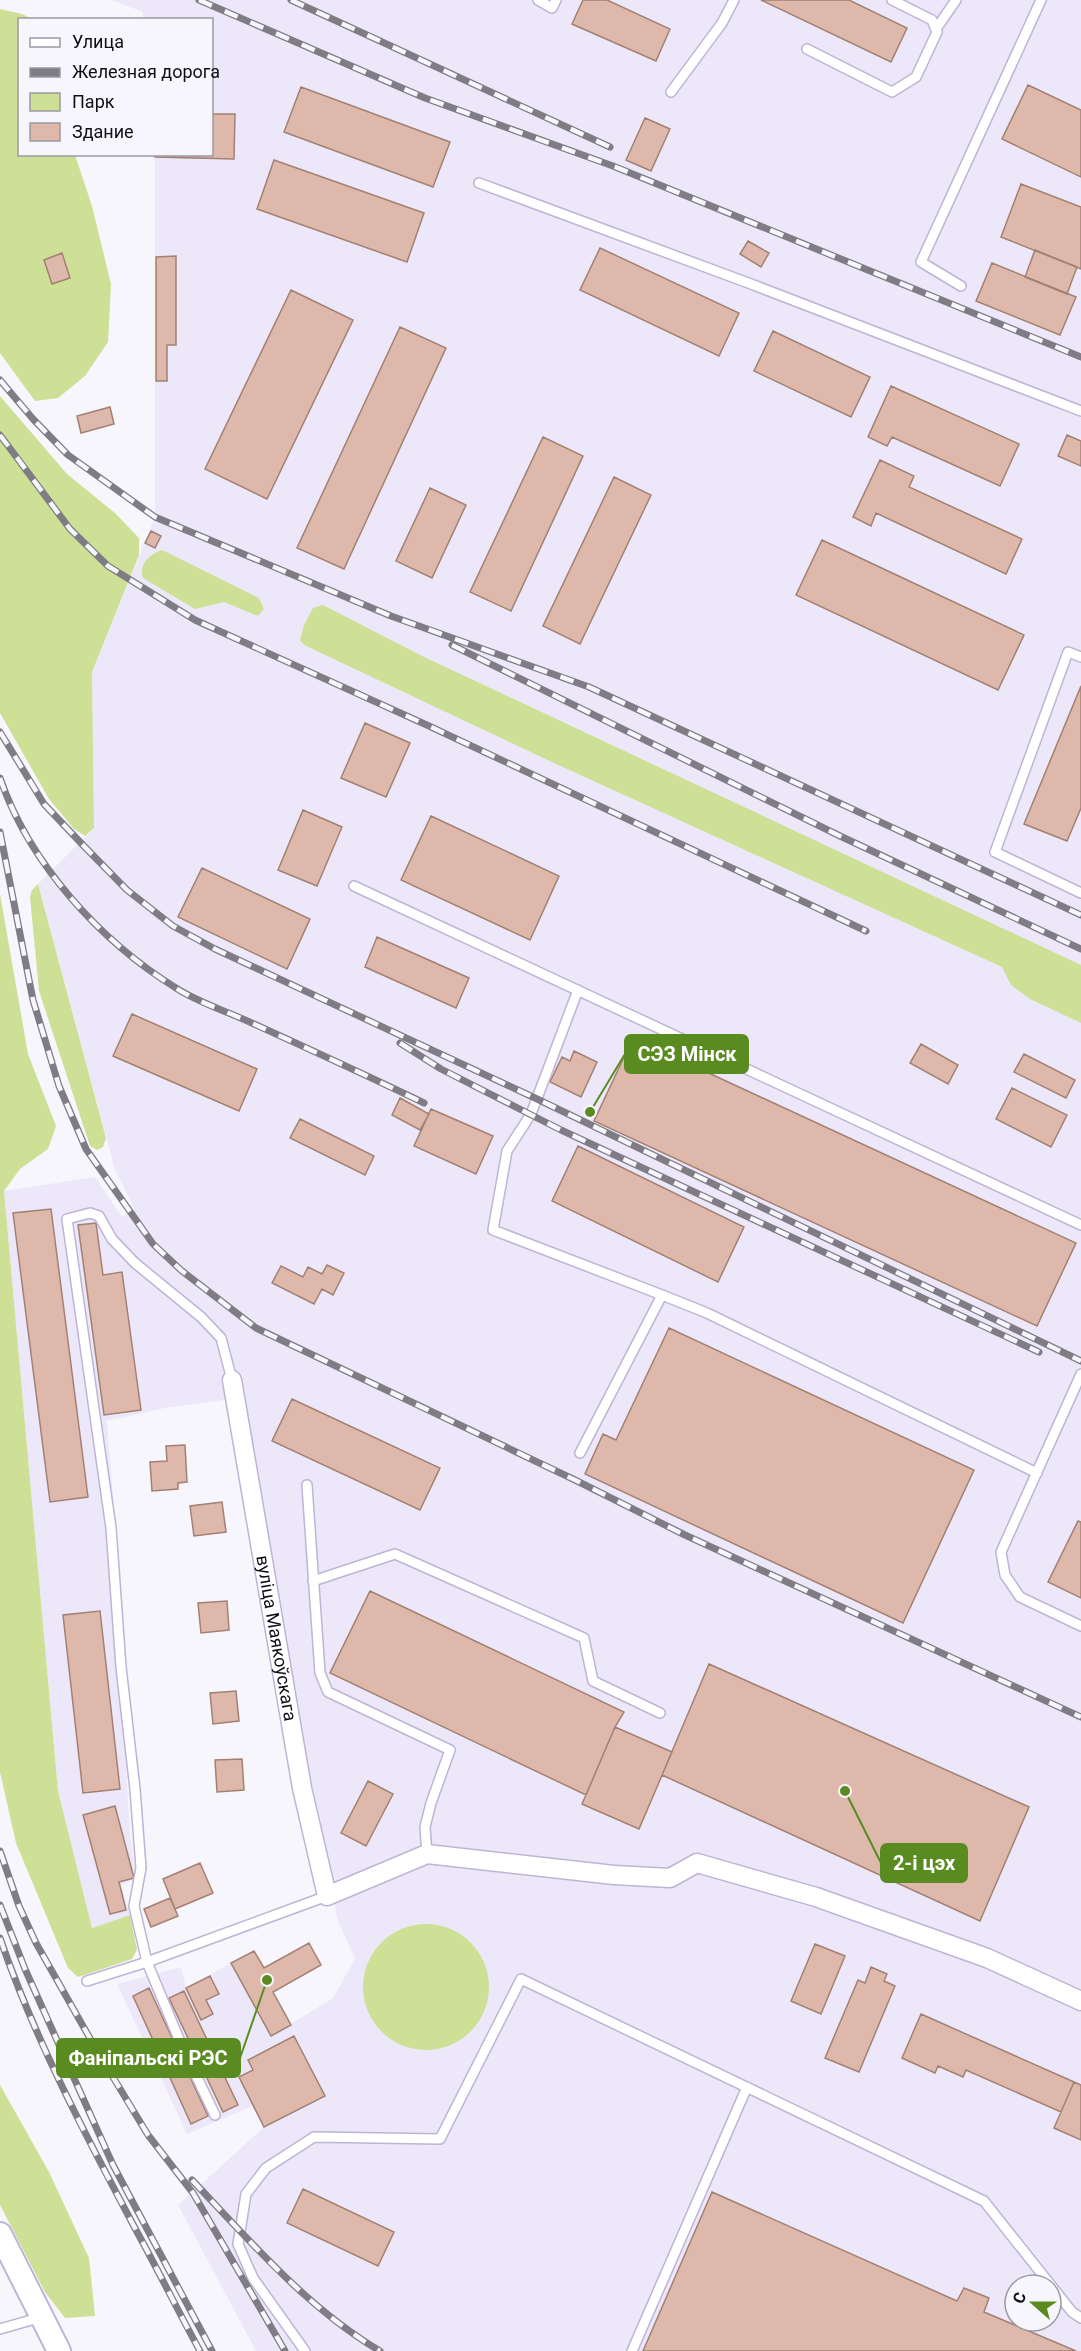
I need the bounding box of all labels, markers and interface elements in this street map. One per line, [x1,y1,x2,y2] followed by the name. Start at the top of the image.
[18,18,213,156] legend
[72,31,124,52] text: Улица
[72,61,220,82] text: Железная дорога
[72,91,115,112] text: Парк
[72,121,134,142] text: Здание
[625,1035,748,1073] callout: СЭЗ Мінск
[637,1042,737,1066] text: СЭЗ Мінск
[252,1554,301,1723] street label: вуліца Маякоўскага
[881,1844,967,1882] callout: 2-і цэх
[893,1851,956,1875] text: 2-і цэх
[57,2039,240,2077] callout: Фаніпальскі РЭС
[68,2046,228,2070] text: Фаніпальскі РЭС
[1003,2273,1063,2333] north arrow
[1009,2290,1030,2306] text: С

